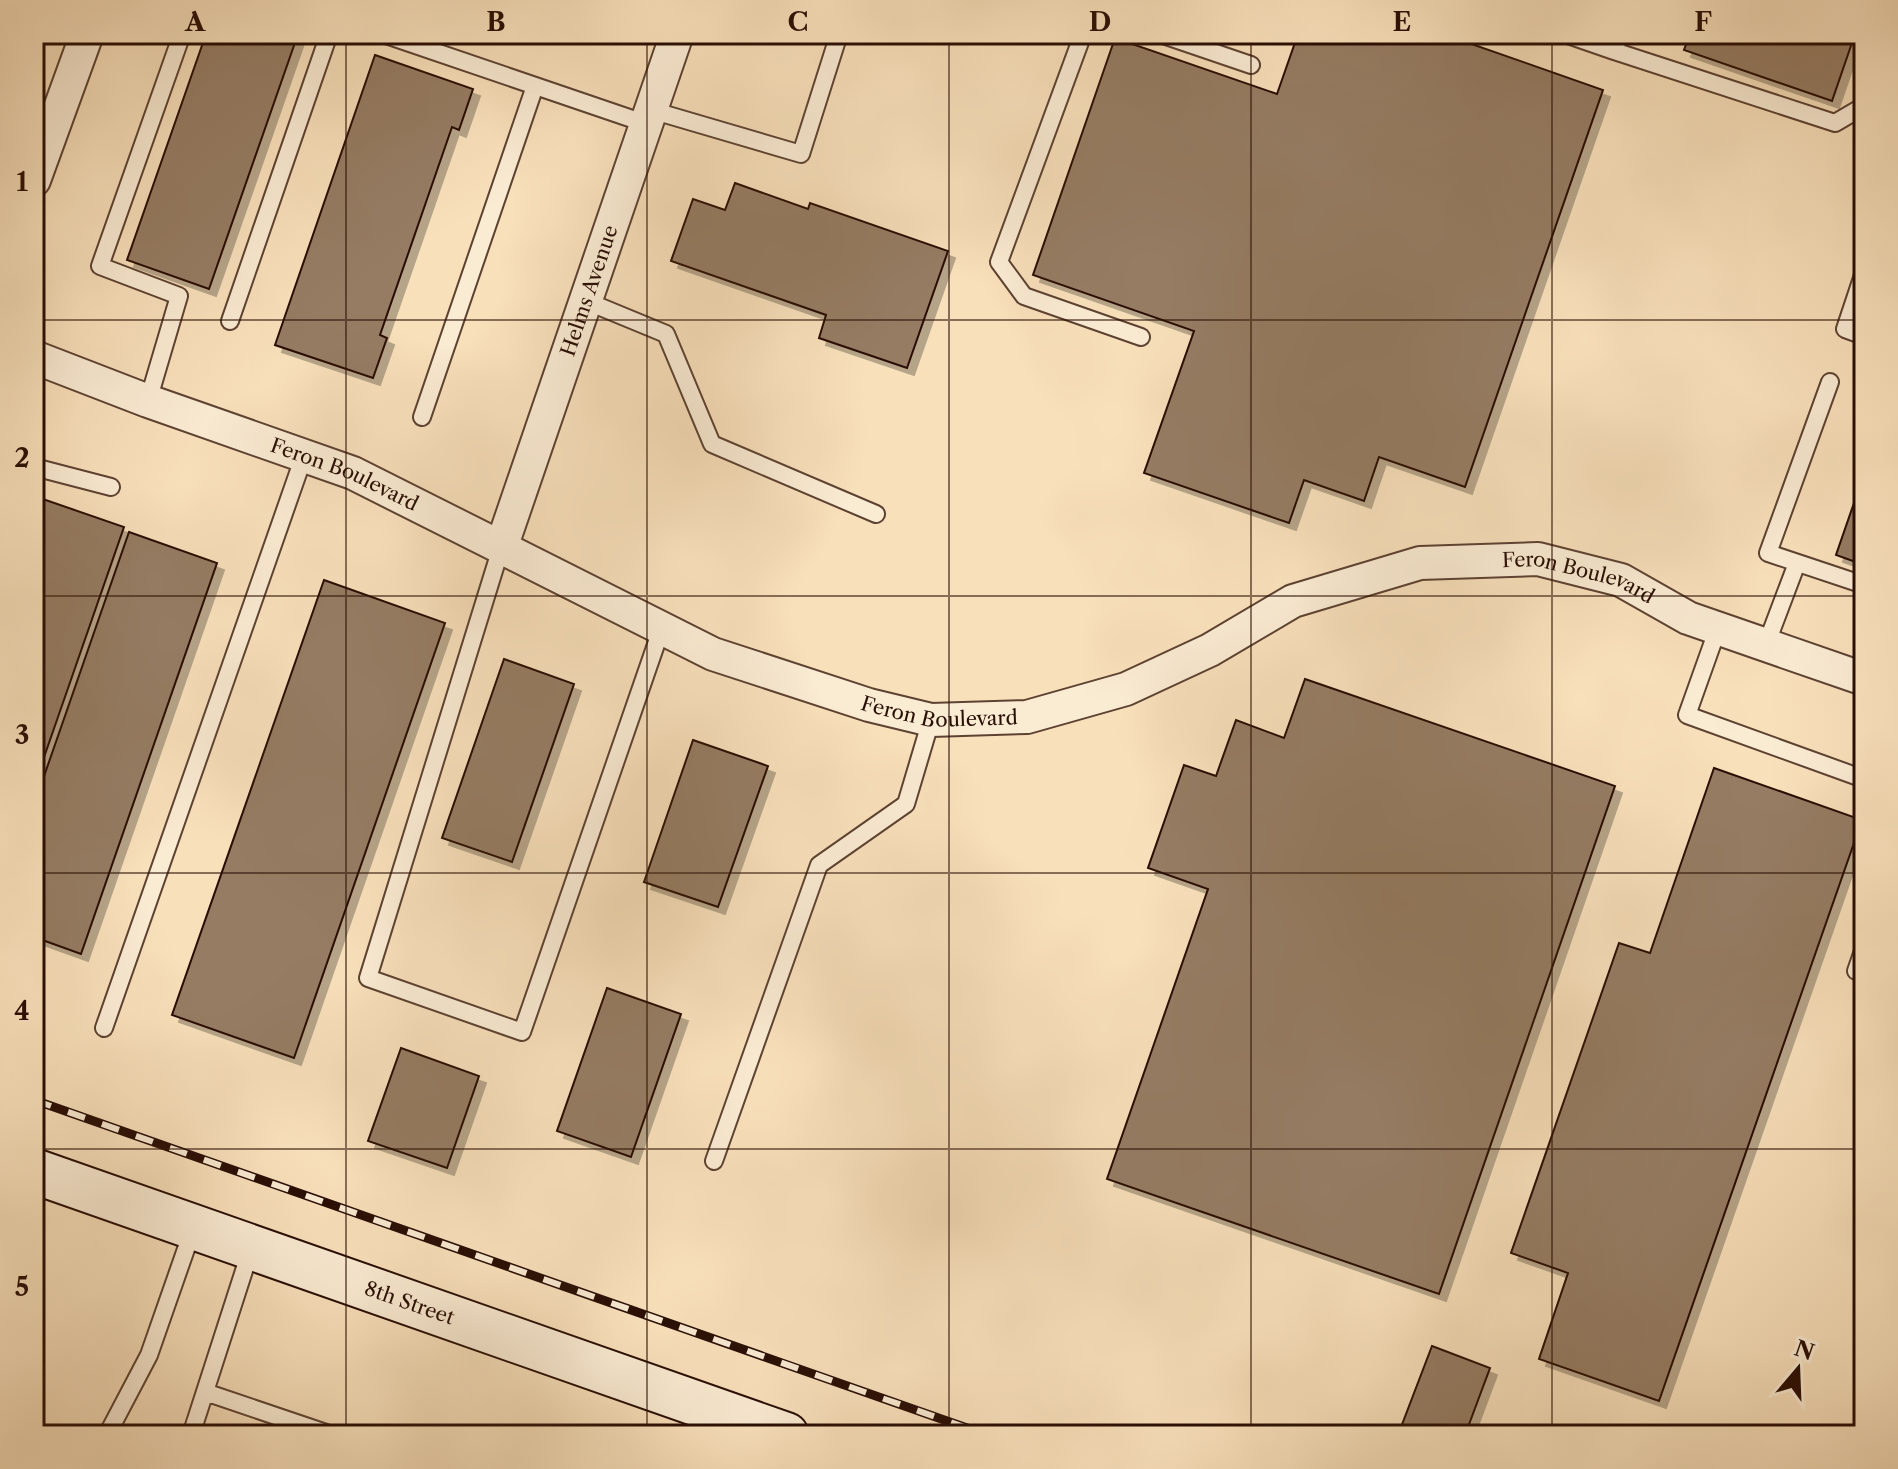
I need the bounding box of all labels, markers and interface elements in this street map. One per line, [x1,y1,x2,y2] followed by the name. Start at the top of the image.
[184,6,206,38] text: A
[486,6,506,38] text: B
[788,6,808,38] text: C
[1089,6,1111,38] text: D
[1393,6,1411,38] text: E
[1694,6,1712,38] text: F
[16,166,28,198] text: 1
[556,222,623,359] street label: Helms Avenue
[267,433,422,516] street label: Feron Boulevard
[14,442,30,474] text: 2
[1502,546,1659,609] street label: Feron Boulevard
[858,691,1018,733] street label: Feron Boulevard
[15,719,29,751] text: 3
[14,995,30,1027] text: 4
[15,1271,29,1303] text: 5
[361,1276,458,1330] street label: 8th Street
[1758,1329,1838,1409] north arrow
[1791,1335,1818,1366] text: N

